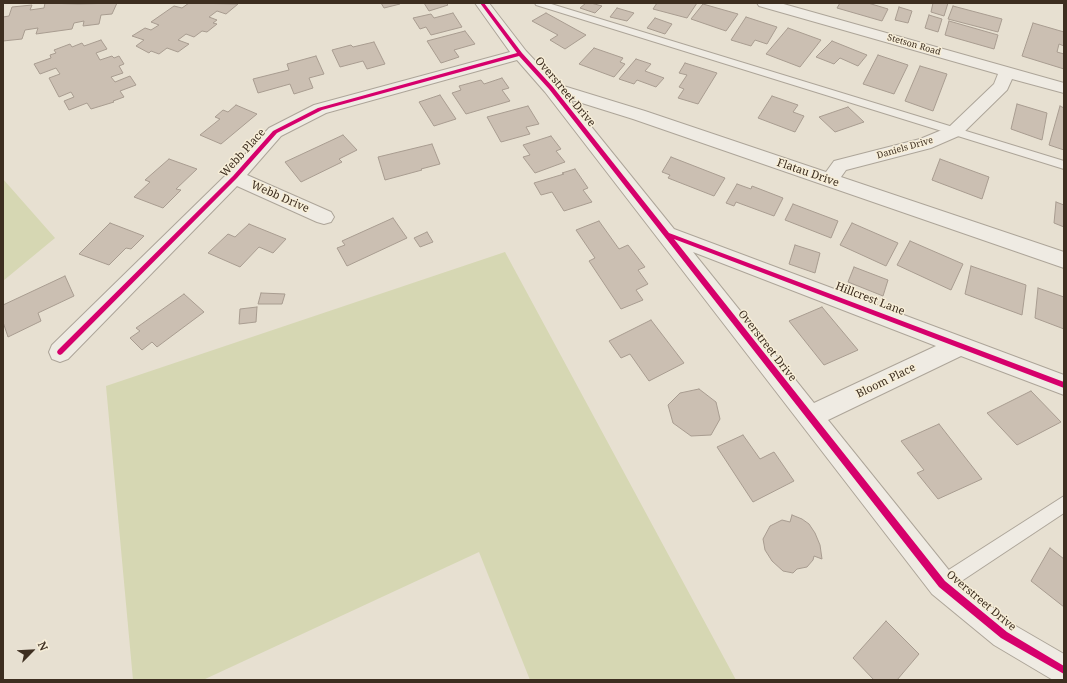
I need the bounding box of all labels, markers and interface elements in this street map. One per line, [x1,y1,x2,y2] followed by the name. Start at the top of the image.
[886,32,942,58] street label: Stetson Road
[532,54,598,130] street label: Overstreet Drive
[218,126,268,180] street label: Webb Place
[876,135,934,161] street label: Daniels Drive
[775,156,841,190] street label: Flatau Drive
[249,178,311,216] street label: Webb Drive
[833,280,907,318] street label: Hillcrest Lane
[735,308,799,384] street label: Overstreet Drive
[854,361,918,401] street label: Bloom Place
[943,568,1019,634] street label: Overstreet Drive
[12,631,52,671] north arrow
[35,639,52,653] text: N

